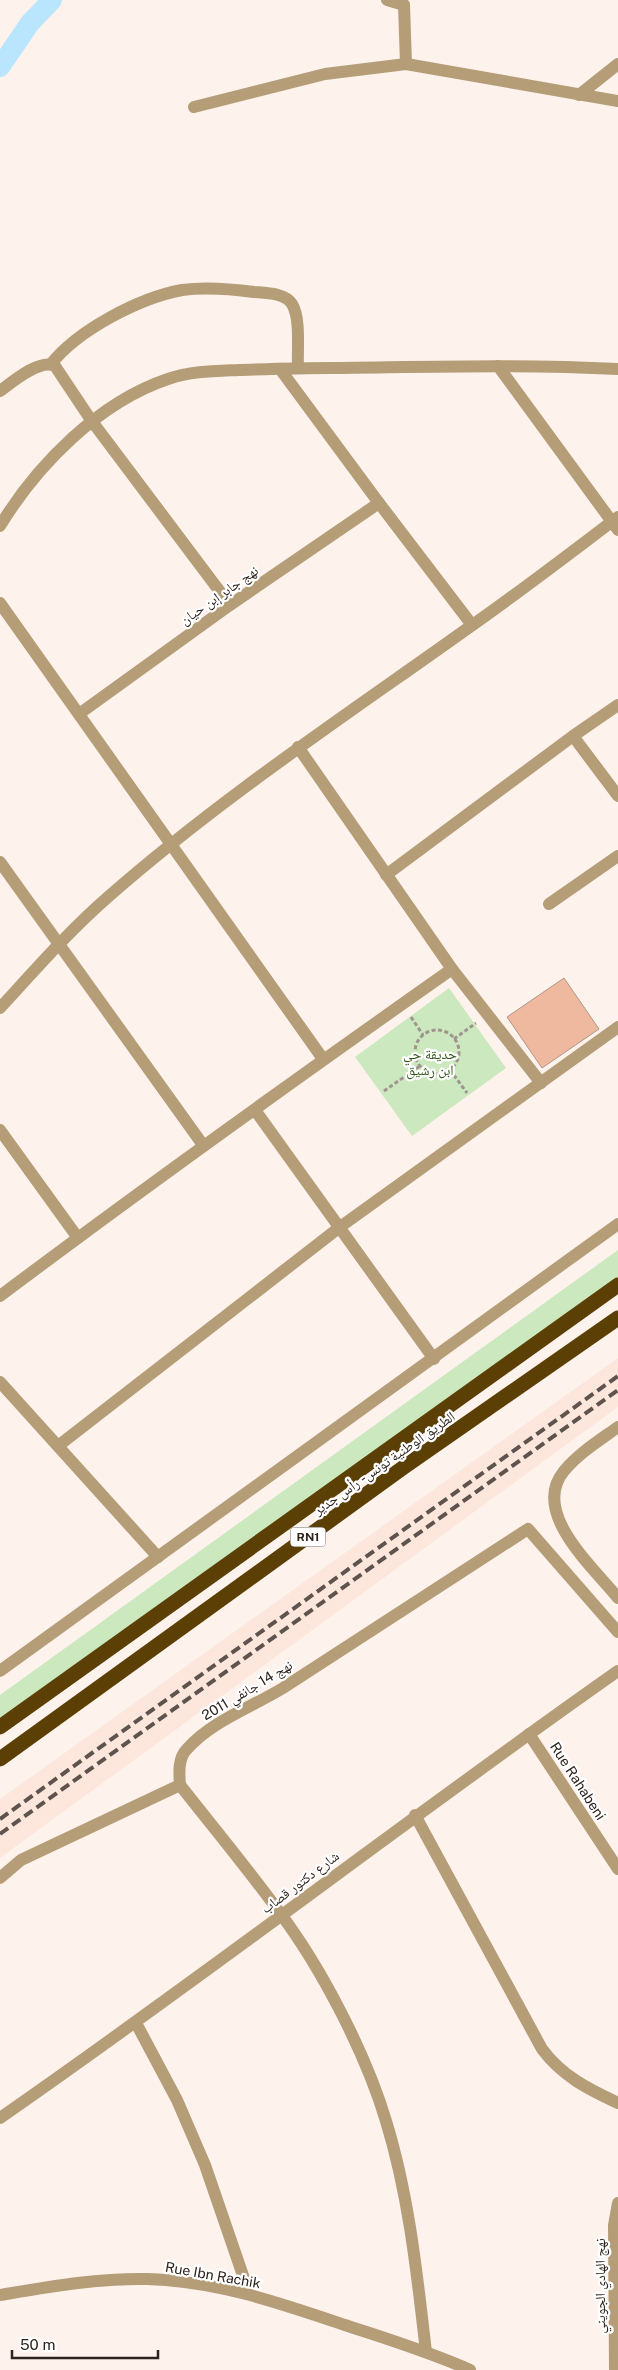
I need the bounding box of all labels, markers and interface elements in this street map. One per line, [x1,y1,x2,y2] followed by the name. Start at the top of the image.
[177,562,262,629] street label: نهج جابر إبن حيان
[403,1046,457,1080] park label: حديقة حي ابن رشيق
[309,1408,459,1520] street label: الطريق الوطنية تونس - رأس جدير
[290,1528,326,1546] road number: RN1
[199,1657,297,1726] street label: نهج 14 جانفي 2011
[547,1739,609,1823] street label: Rue Rahabeni
[258,1848,343,1918] street label: شارع دكتور قصاب
[592,2238,612,2334] street label: نهج الهادي الجويني
[164,2259,262,2291] street label: Rue Ibn Rachik
[12,2328,159,2360] scale bar
[20,2336,55,2353] text: 50 m

